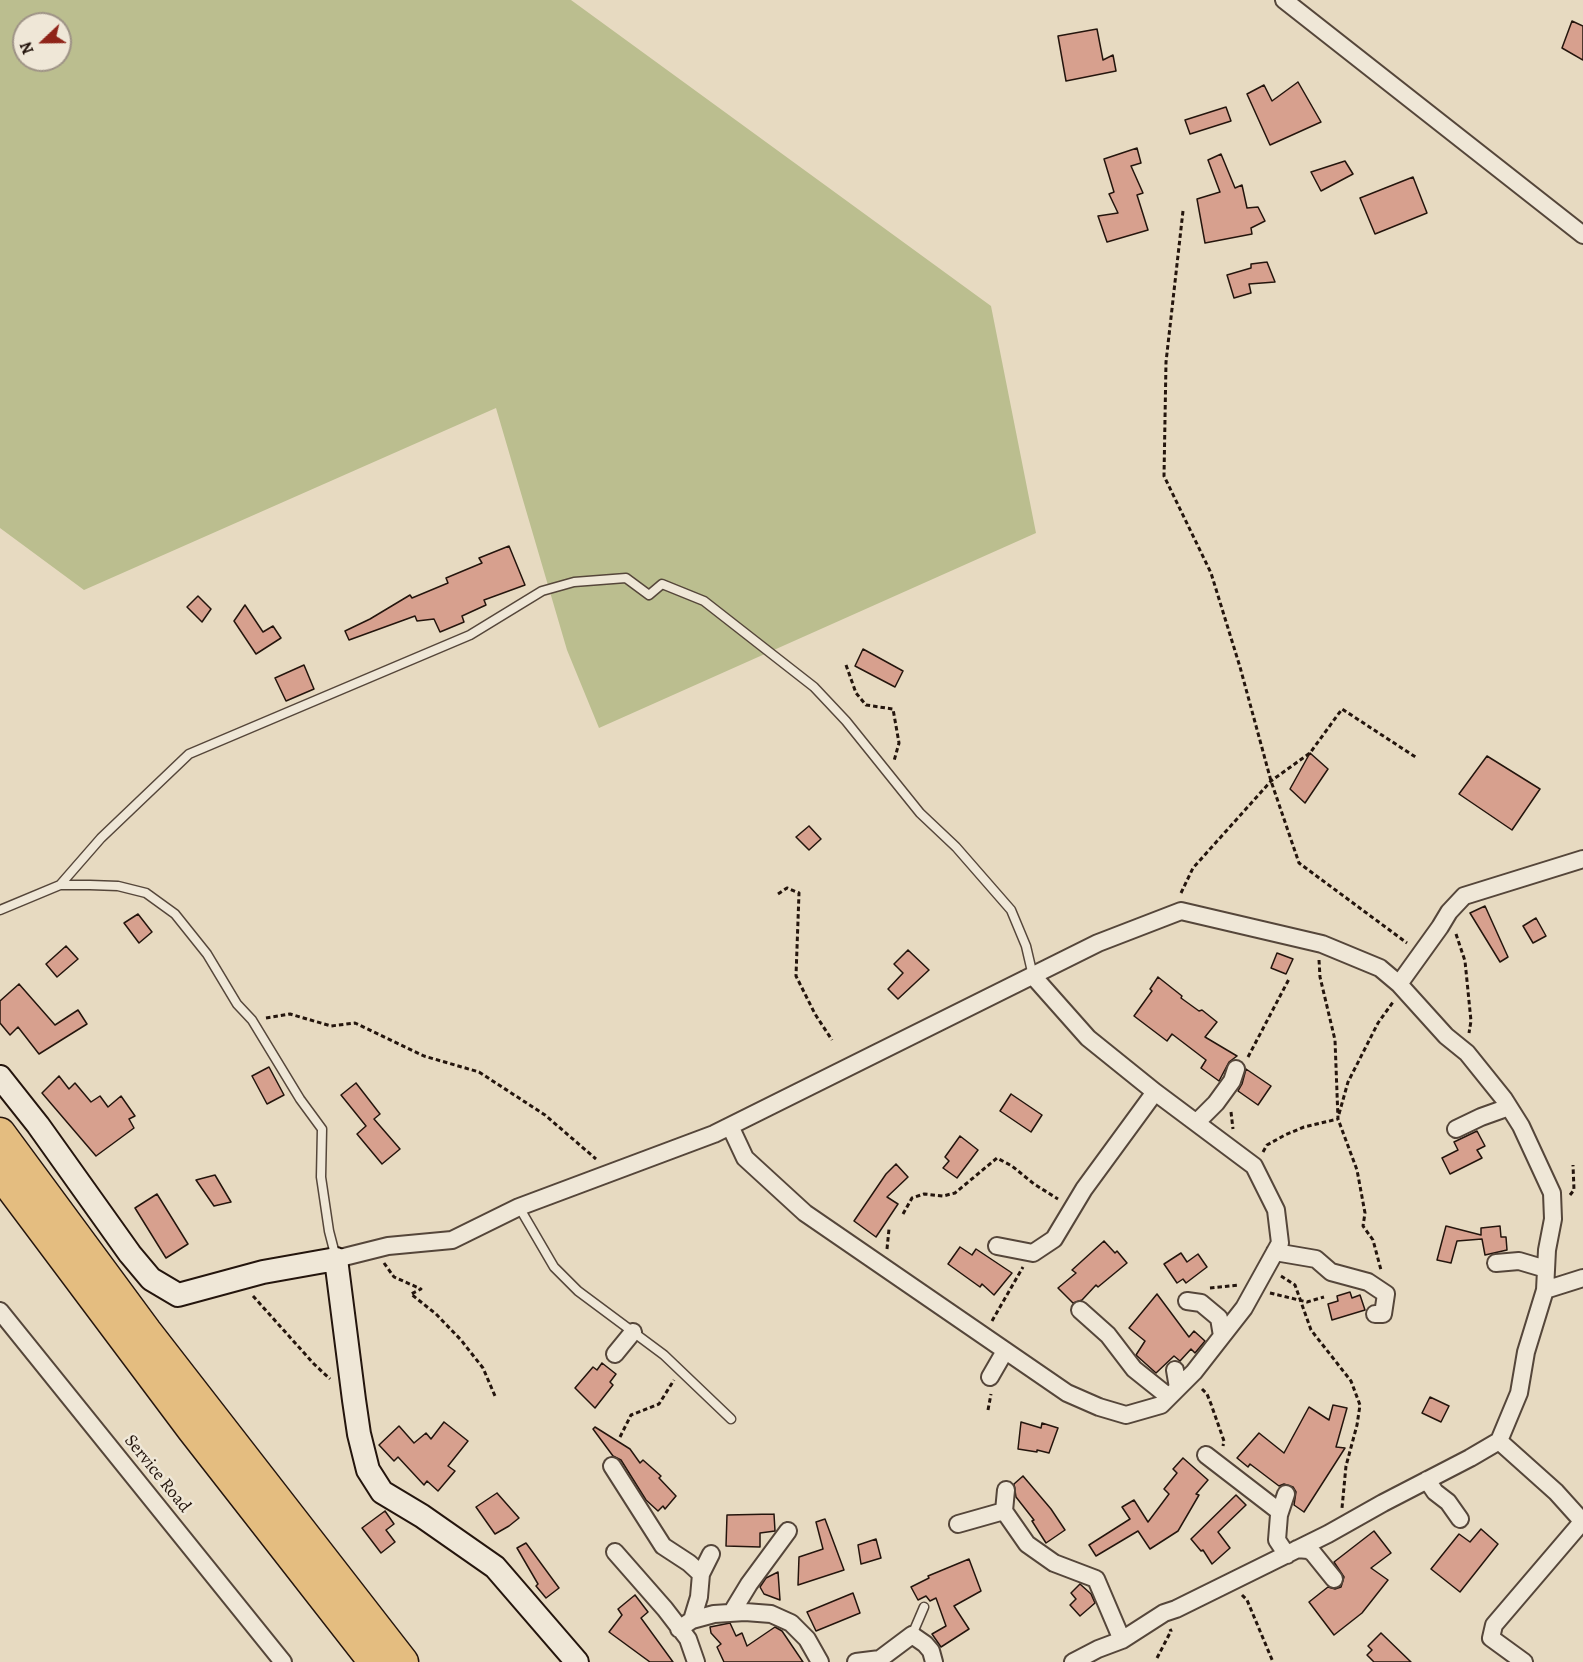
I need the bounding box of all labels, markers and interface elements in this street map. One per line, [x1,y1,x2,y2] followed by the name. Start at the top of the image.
[12,12,72,72] north arrow
[15,38,40,58] text: N
[119,1431,195,1517] street label: Service Road

